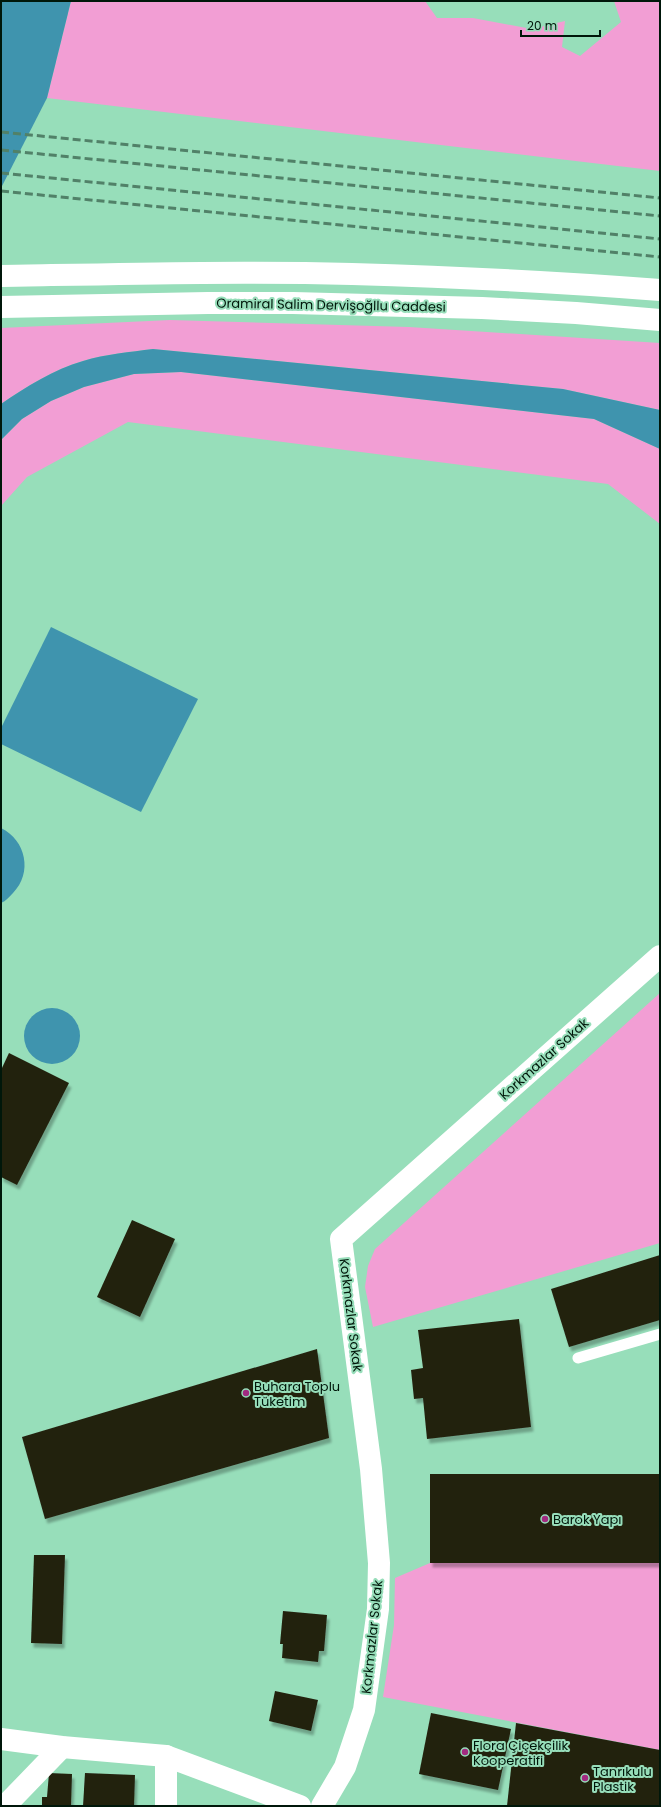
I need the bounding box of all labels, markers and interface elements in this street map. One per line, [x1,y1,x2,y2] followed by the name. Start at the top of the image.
[521,12,600,38] scale bar
[527,17,557,34] text: 20 m
[216,293,446,317] street label: Oramiral Salim Dervişoğllu Caddesi
[495,1014,593,1104] street label: Korkmazlar Sokak
[335,1257,367,1373] street label: Korkmazlar Sokak
[254,1377,340,1411] place label: Buhara Toplu Tüketim
[241,1388,251,1398] marker: Buhara Toplu Tüketim
[553,1510,621,1529] place label: Barok Yapı
[540,1514,550,1524] marker: Barok Yapı
[357,1579,387,1695] street label: Korkmazlar Sokak
[473,1736,569,1770] place label: Flora Çiçekçilik Kooperatifi
[460,1747,470,1757] marker: Flora Çiçekçilik Kooperatifi
[593,1762,652,1796] place label: Tanrıkulu Plastik
[580,1773,590,1783] marker: Tanrıkulu Plastik

